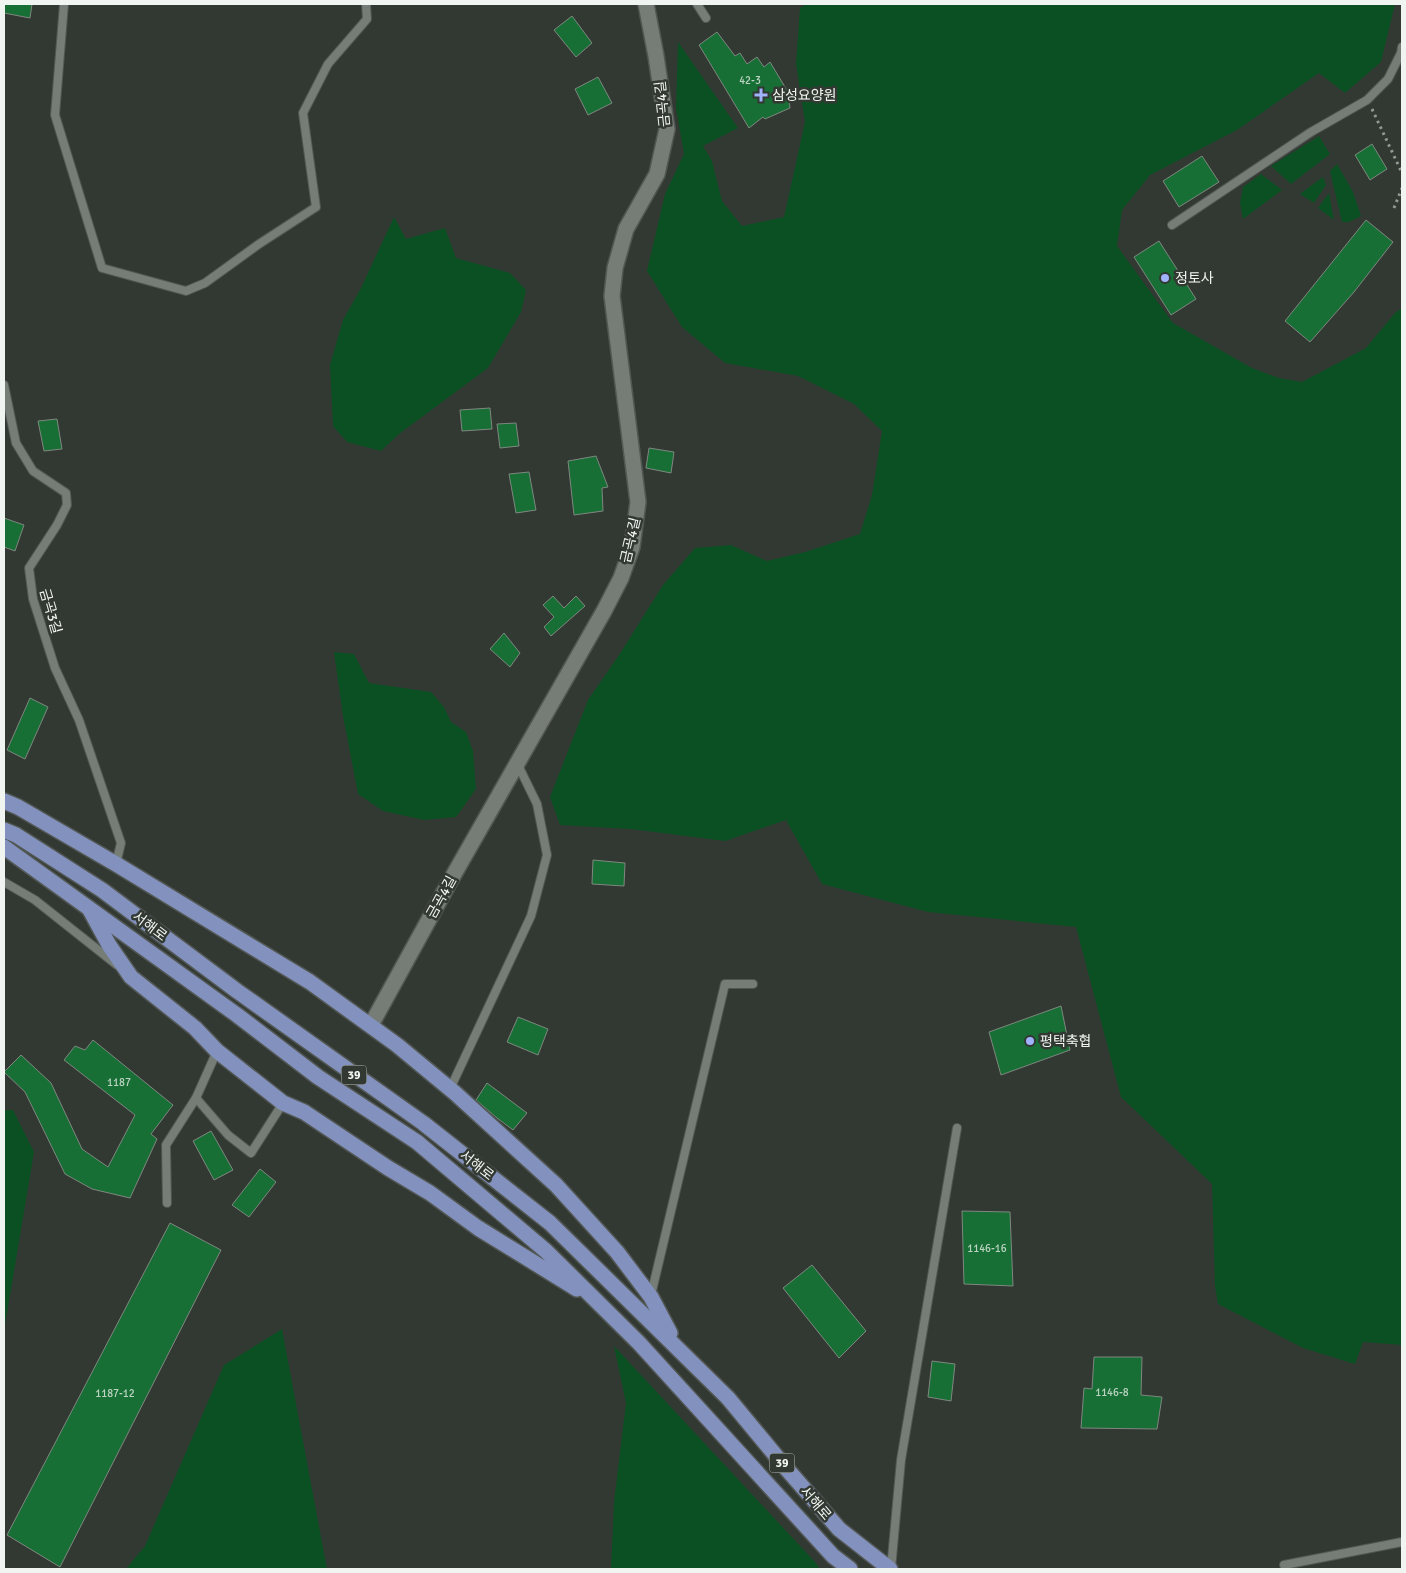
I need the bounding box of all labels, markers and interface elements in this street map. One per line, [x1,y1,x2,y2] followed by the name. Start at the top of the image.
[739,74,761,87] house number: 42-3
[652,80,673,128] street label: 금곡4길
[772,87,836,104] place label: 삼성요양원
[754,88,768,102] marker: 삼성요양원
[1175,270,1214,287] place label: 정토사
[1159,272,1171,284] marker: 정토사
[617,516,644,565] street label: 금곡4길
[36,587,65,636] street label: 금곡3길
[423,873,460,922] street label: 금곡4길
[129,908,170,945] street label: 서해로
[1040,1033,1092,1050] place label: 평택축협
[1024,1035,1036,1047] marker: 평택축협
[342,1066,366,1084] road number: 39
[107,1076,131,1089] house number: 1187
[456,1147,497,1184] street label: 서해로
[967,1242,1007,1255] house number: 1146-16
[1095,1386,1129,1399] house number: 1146-8
[95,1387,135,1400] house number: 1187-12
[770,1454,794,1472] road number: 39
[797,1483,835,1524] street label: 서해로

